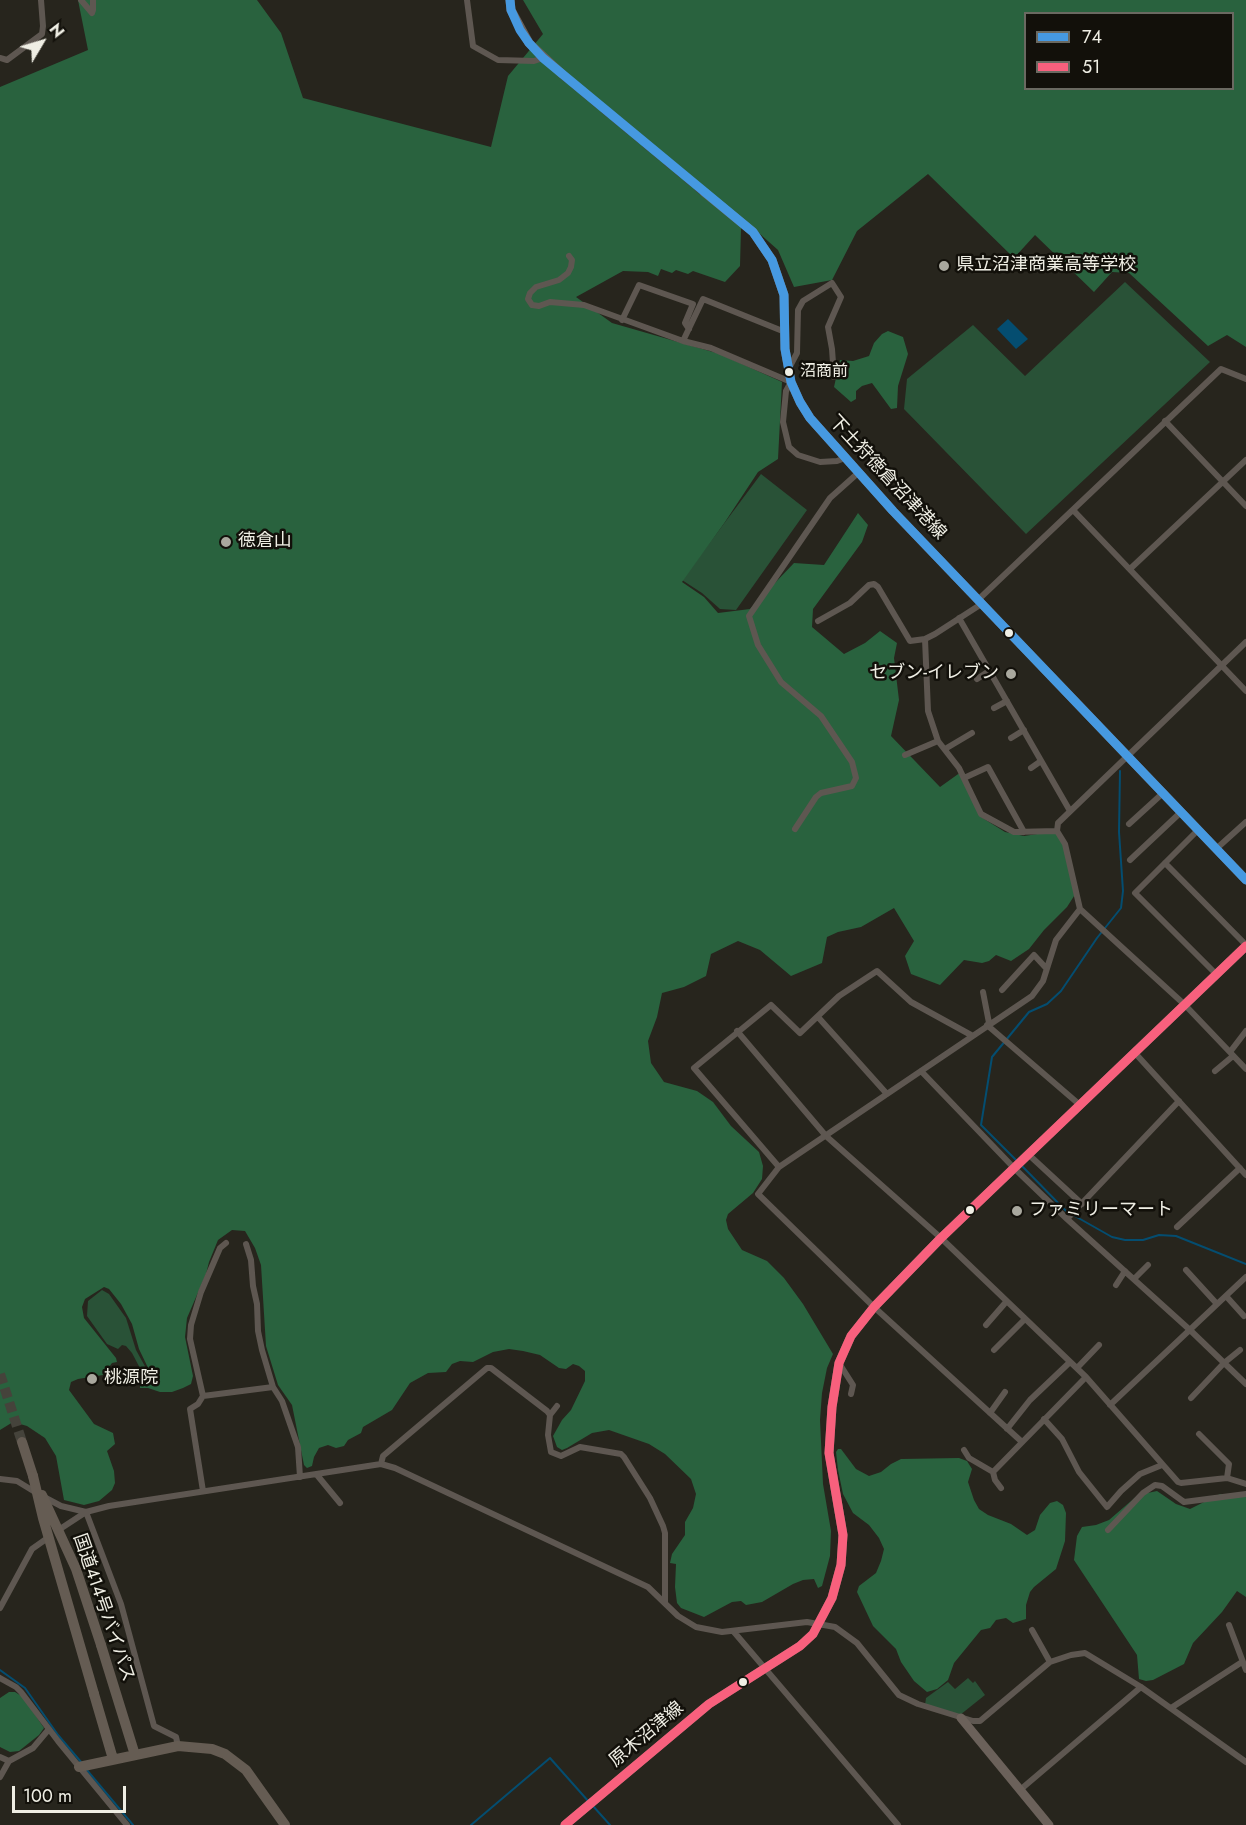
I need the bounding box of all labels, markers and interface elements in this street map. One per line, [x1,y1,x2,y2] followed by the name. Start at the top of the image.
[12,12,72,72] north arrow
[1024,12,1234,90] legend
[44,19,70,43] text: N
[1082,24,1102,50] text: 74
[1082,54,1100,80] text: 51
[956,255,1136,277] place label: 県立沼津商業高等学校
[937,259,951,273] marker: 県立沼津商業高等学校
[800,362,848,382] place label: 沼商前
[783,366,795,378] marker: 沼商前
[824,411,950,545] street label: 下土狩徳倉沼津港線
[238,531,292,553] place label: 徳倉山
[219,535,233,549] marker: 徳倉山
[1003,627,1015,639] unlabelled marker
[869,663,999,685] place label: セブン-イレブン
[1004,667,1018,681] marker: セブン-イレブン
[1029,1200,1173,1222] place label: ファミリーマート
[964,1204,976,1216] unlabelled marker
[1010,1204,1024,1218] marker: ファミリーマート
[104,1368,158,1390] place label: 桃源院
[85,1372,99,1386] marker: 桃源院
[68,1531,138,1685] street label: 国道414号バイパス
[737,1676,749,1688] unlabelled marker
[606,1698,688,1772] street label: 原木沼津線
[15,1774,129,1812] scale bar
[23,1783,72,1809] text: 100 m

